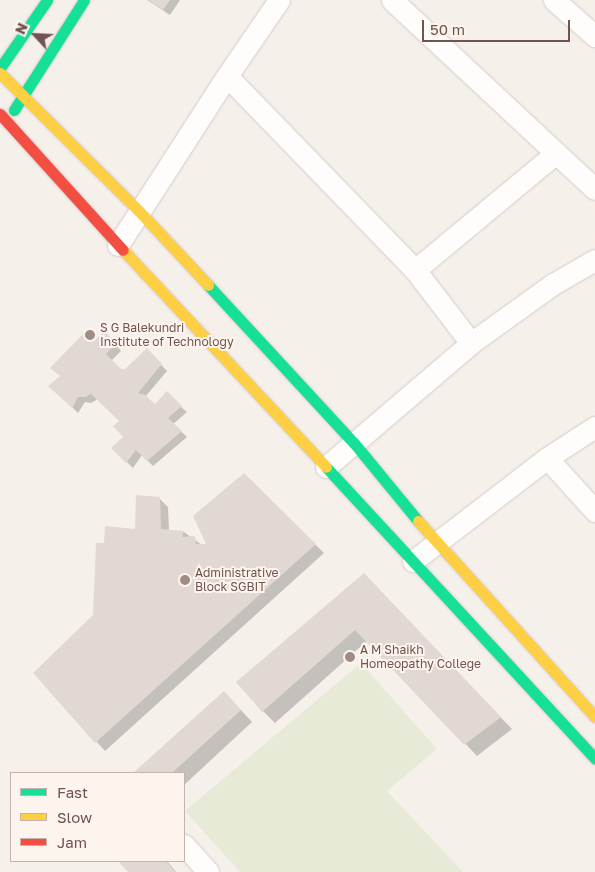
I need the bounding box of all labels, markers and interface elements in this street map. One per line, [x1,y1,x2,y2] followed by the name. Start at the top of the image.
[10,10,60,60] north arrow
[425,10,572,42] scale bar
[11,20,31,37] text: N
[430,20,465,38] text: 50 m
[100,321,234,349] place label: S G Balekundri Institute of Technology
[84,329,96,341] marker: S G Balekundri Institute of Technology
[195,566,279,594] place label: Administrative Block SGBIT
[179,574,191,586] marker: Administrative Block SGBIT
[360,643,481,671] place label: A M Shaikh Homeopathy College
[344,651,356,663] marker: A M Shaikh Homeopathy College
[10,772,185,862] legend
[57,783,88,801] text: Fast
[57,808,92,826] text: Slow
[57,833,87,851] text: Jam

